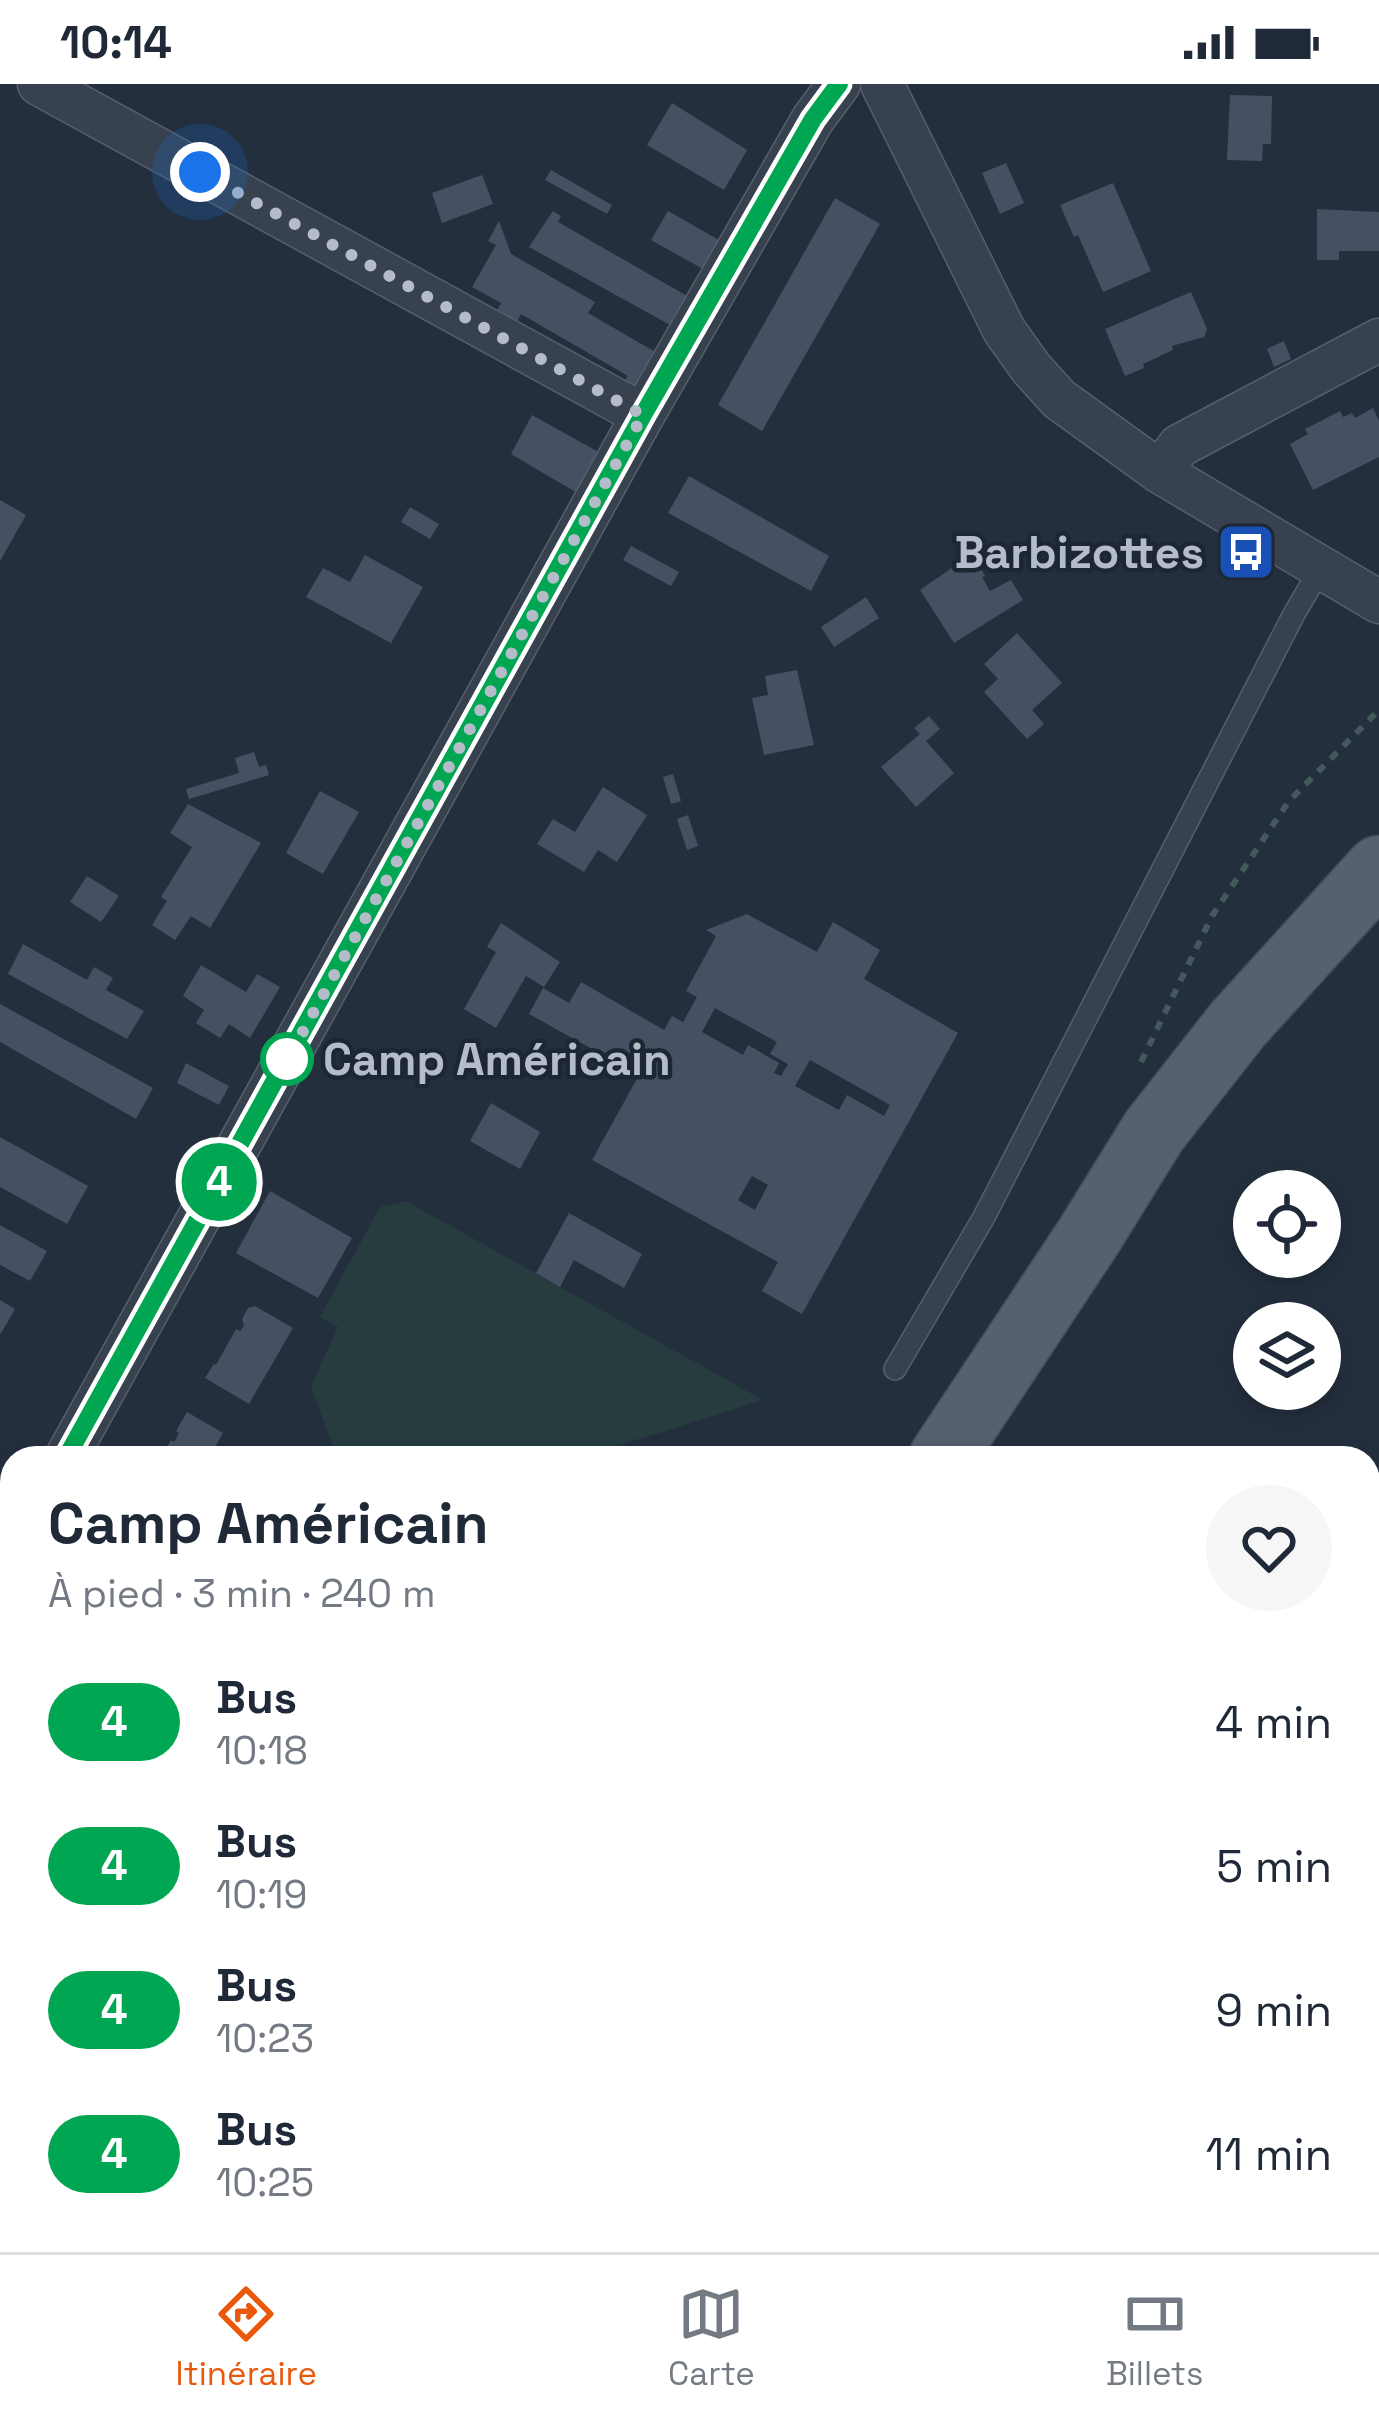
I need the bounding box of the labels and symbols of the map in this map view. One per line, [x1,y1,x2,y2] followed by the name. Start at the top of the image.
[170,142,230,202] your location
[1215,521,1277,583] bus stop icon: Barbizottes
[954,524,1204,581] place label: Barbizottes
[323,1031,671,1088] place label: Camp Américain
[262,1034,312,1084] marker: Camp Américain
[180,1143,258,1221] line badge: 4

